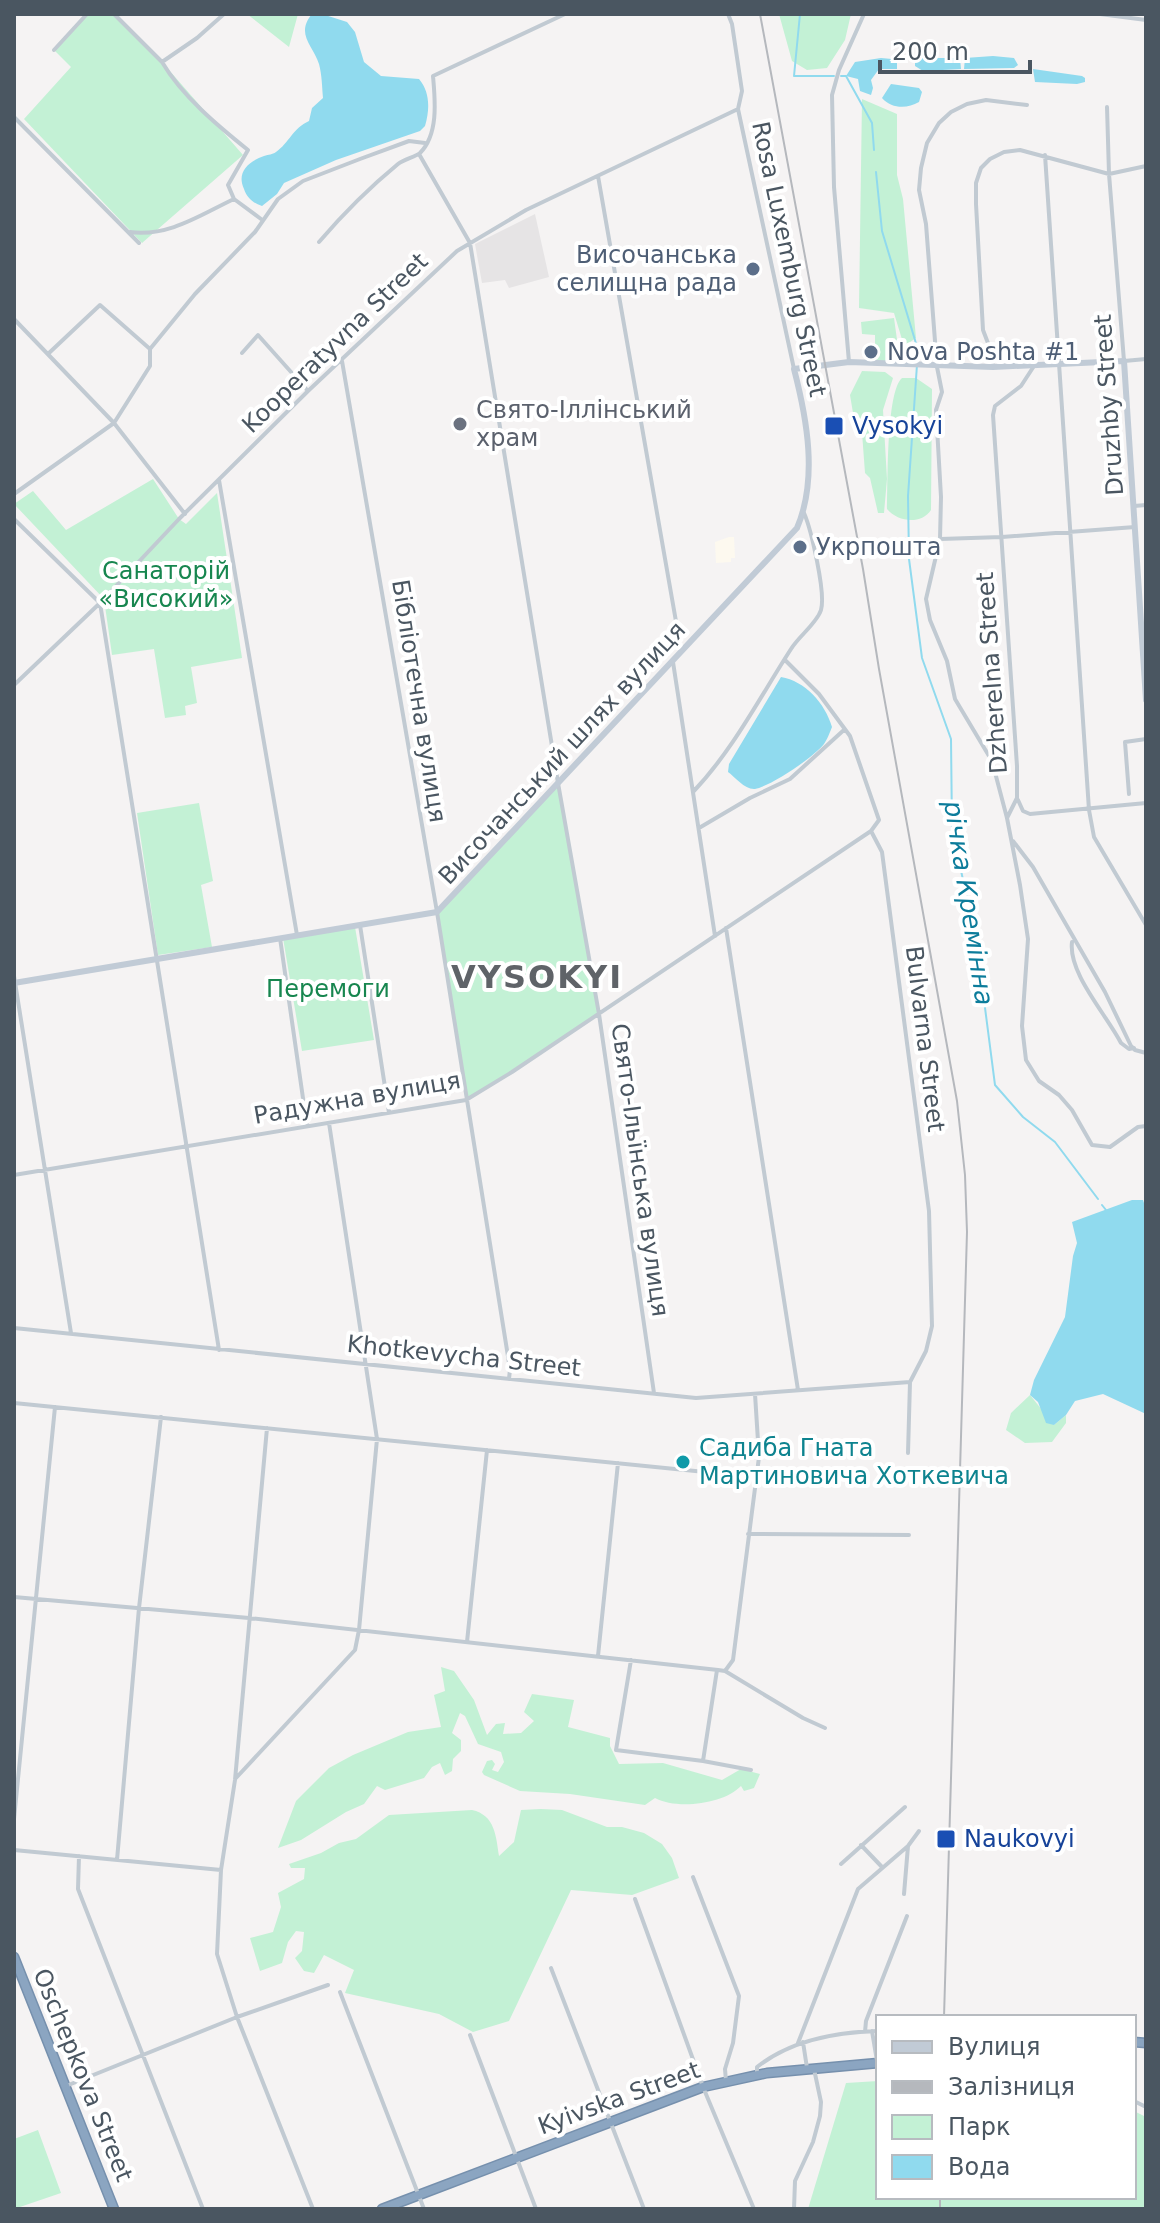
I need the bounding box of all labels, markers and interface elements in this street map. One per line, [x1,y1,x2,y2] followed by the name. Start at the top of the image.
[880,24,1030,74] scale bar
[892,38,969,66] text: 200 m
[746,119,832,399] street label: Rosa Luxemburg Street
[556,241,737,297] place label: Височанська селищна рада
[237,247,433,439] street label: Kooperatyvna Street
[744,260,762,278] marker: Височанська селищна рада
[1089,314,1129,496] street label: Druzhby Street
[887,338,1079,366] place label: Nova Poshta #1
[862,343,880,361] marker: Nova Poshta #1
[476,396,692,452] place label: Свято-Іллінський храм
[852,412,943,440] place label: Vysokyi
[451,415,469,433] marker: Свято-Іллінський храм
[823,415,845,437] marker: Vysokyi
[816,533,941,561] place label: Укрпошта
[791,538,809,556] marker: Укрпошта
[99,557,234,613] park label: Санаторій «Високий»
[971,571,1013,775] street label: Dzherelna Street
[386,578,452,824] street label: Бібліотечна вулиця
[433,616,691,890] street label: Височанський шлях вулиця
[938,798,1000,1007] water label: річка Кремінна
[900,944,950,1134] street label: Bulvarna Street
[451,958,623,996] district label: VYSOKYI
[266,975,390,1003] park label: Перемоги
[606,1022,674,1318] street label: Свято-Ільїнська вулиця
[251,1066,463,1130] street label: Радужна вулиця
[346,1330,582,1382] street label: Khotkevycha Street
[699,1434,1009,1490] place label: Садиба Гната Мартиновича Хоткевича
[674,1453,692,1471] marker: Садиба Гната Мартиновича Хоткевича
[964,1825,1075,1853] place label: Naukovyi
[935,1828,957,1850] marker: Naukovyi
[28,1965,138,2185] street label: Oschepkova Street
[876,2015,1136,2199] legend
[948,2033,1040,2061] text: Вулиця
[534,2056,704,2140] street label: Kyivska Street
[948,2073,1075,2101] text: Залізниця
[948,2113,1010,2141] text: Парк
[948,2153,1010,2181] text: Вода

